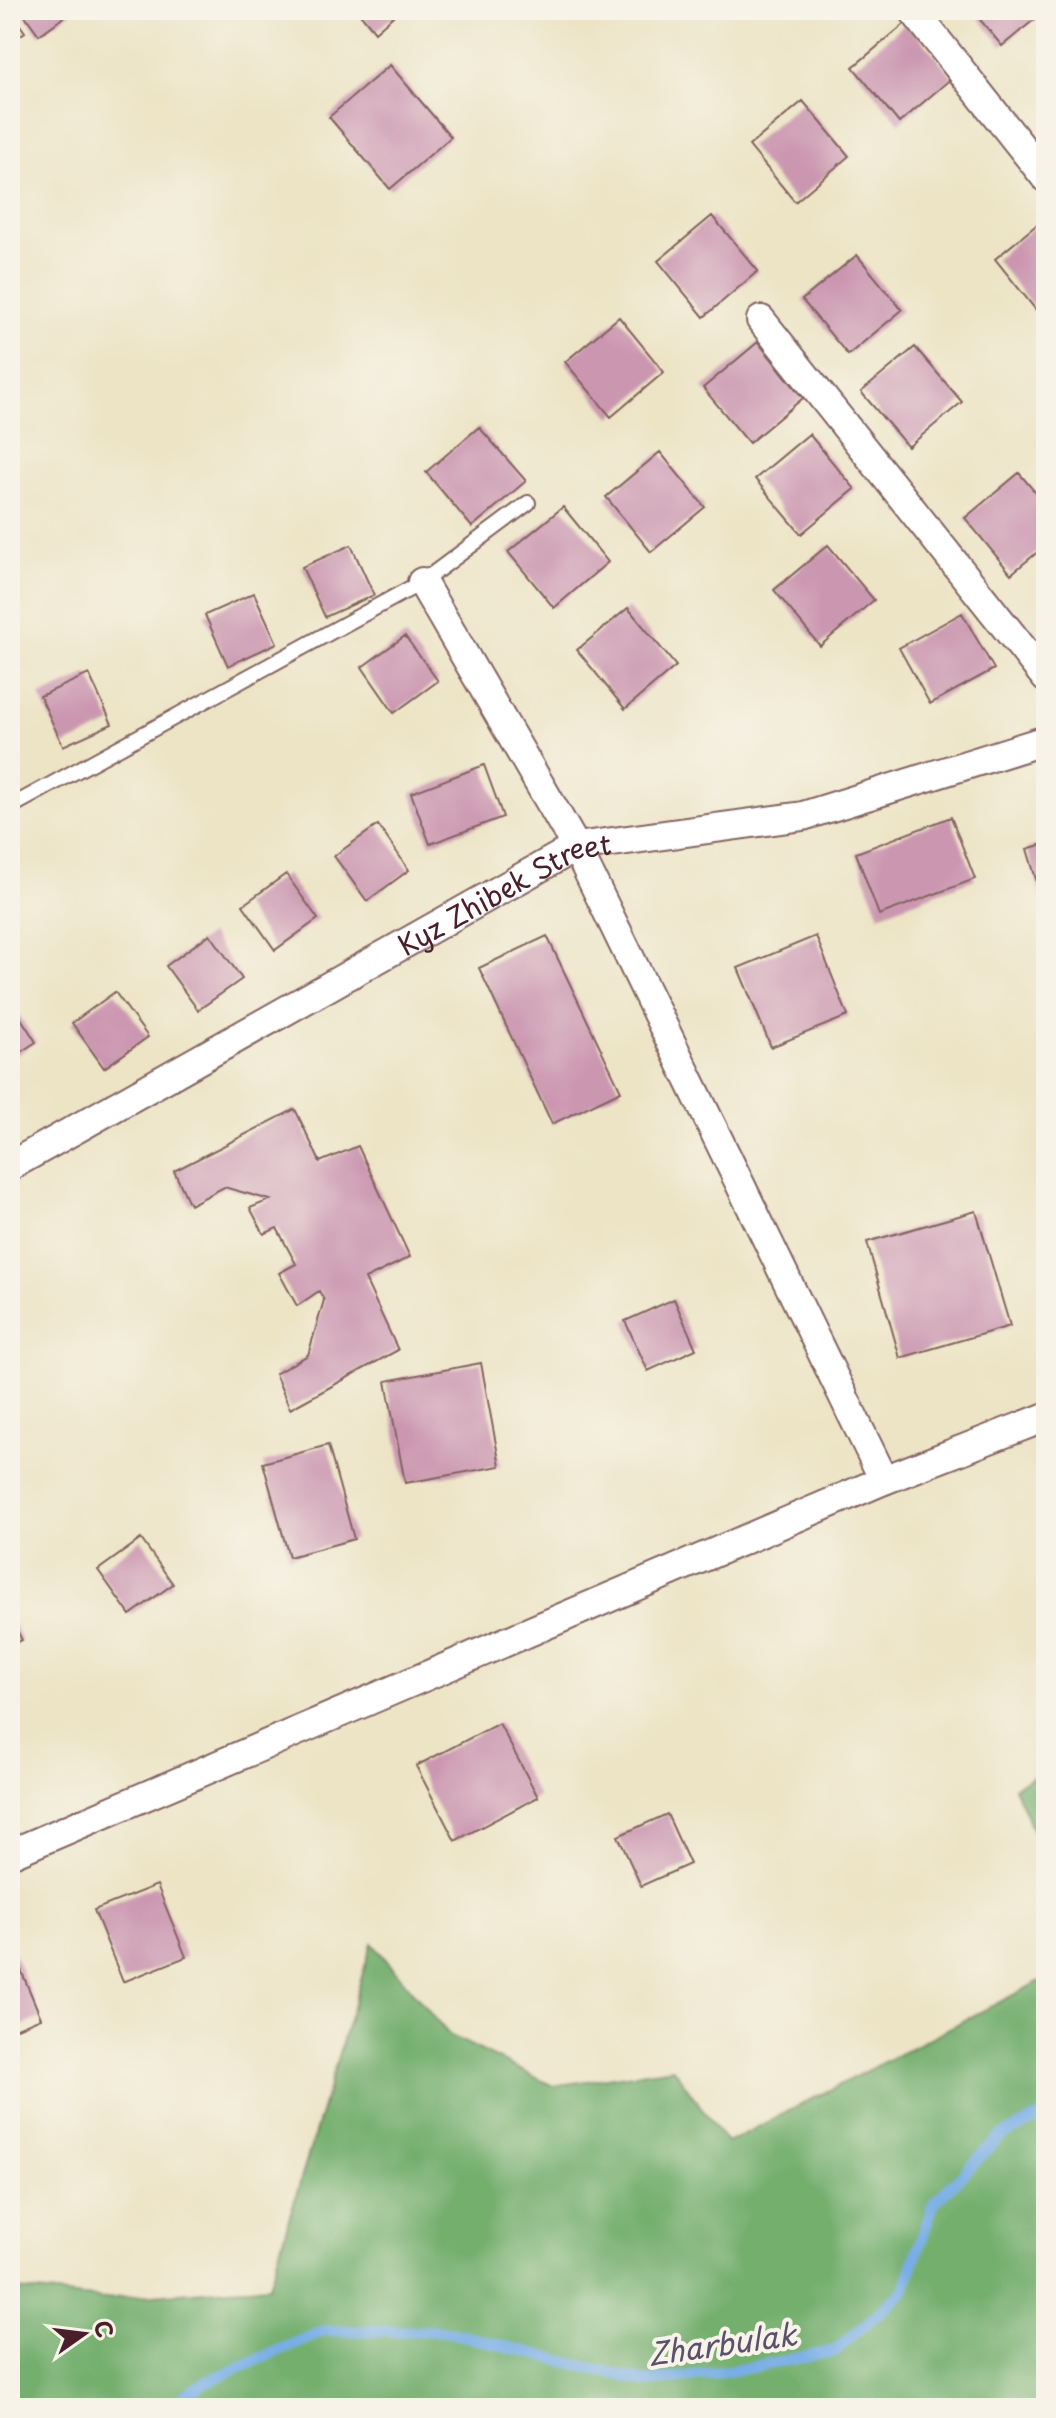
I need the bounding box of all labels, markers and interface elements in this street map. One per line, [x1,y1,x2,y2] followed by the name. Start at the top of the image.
[389,821,614,965] street label: Kyz Zhibek Street
[44,2294,124,2374] north arrow
[645,2310,801,2376] water label: Zharbulak
[87,2317,123,2341] text: С

